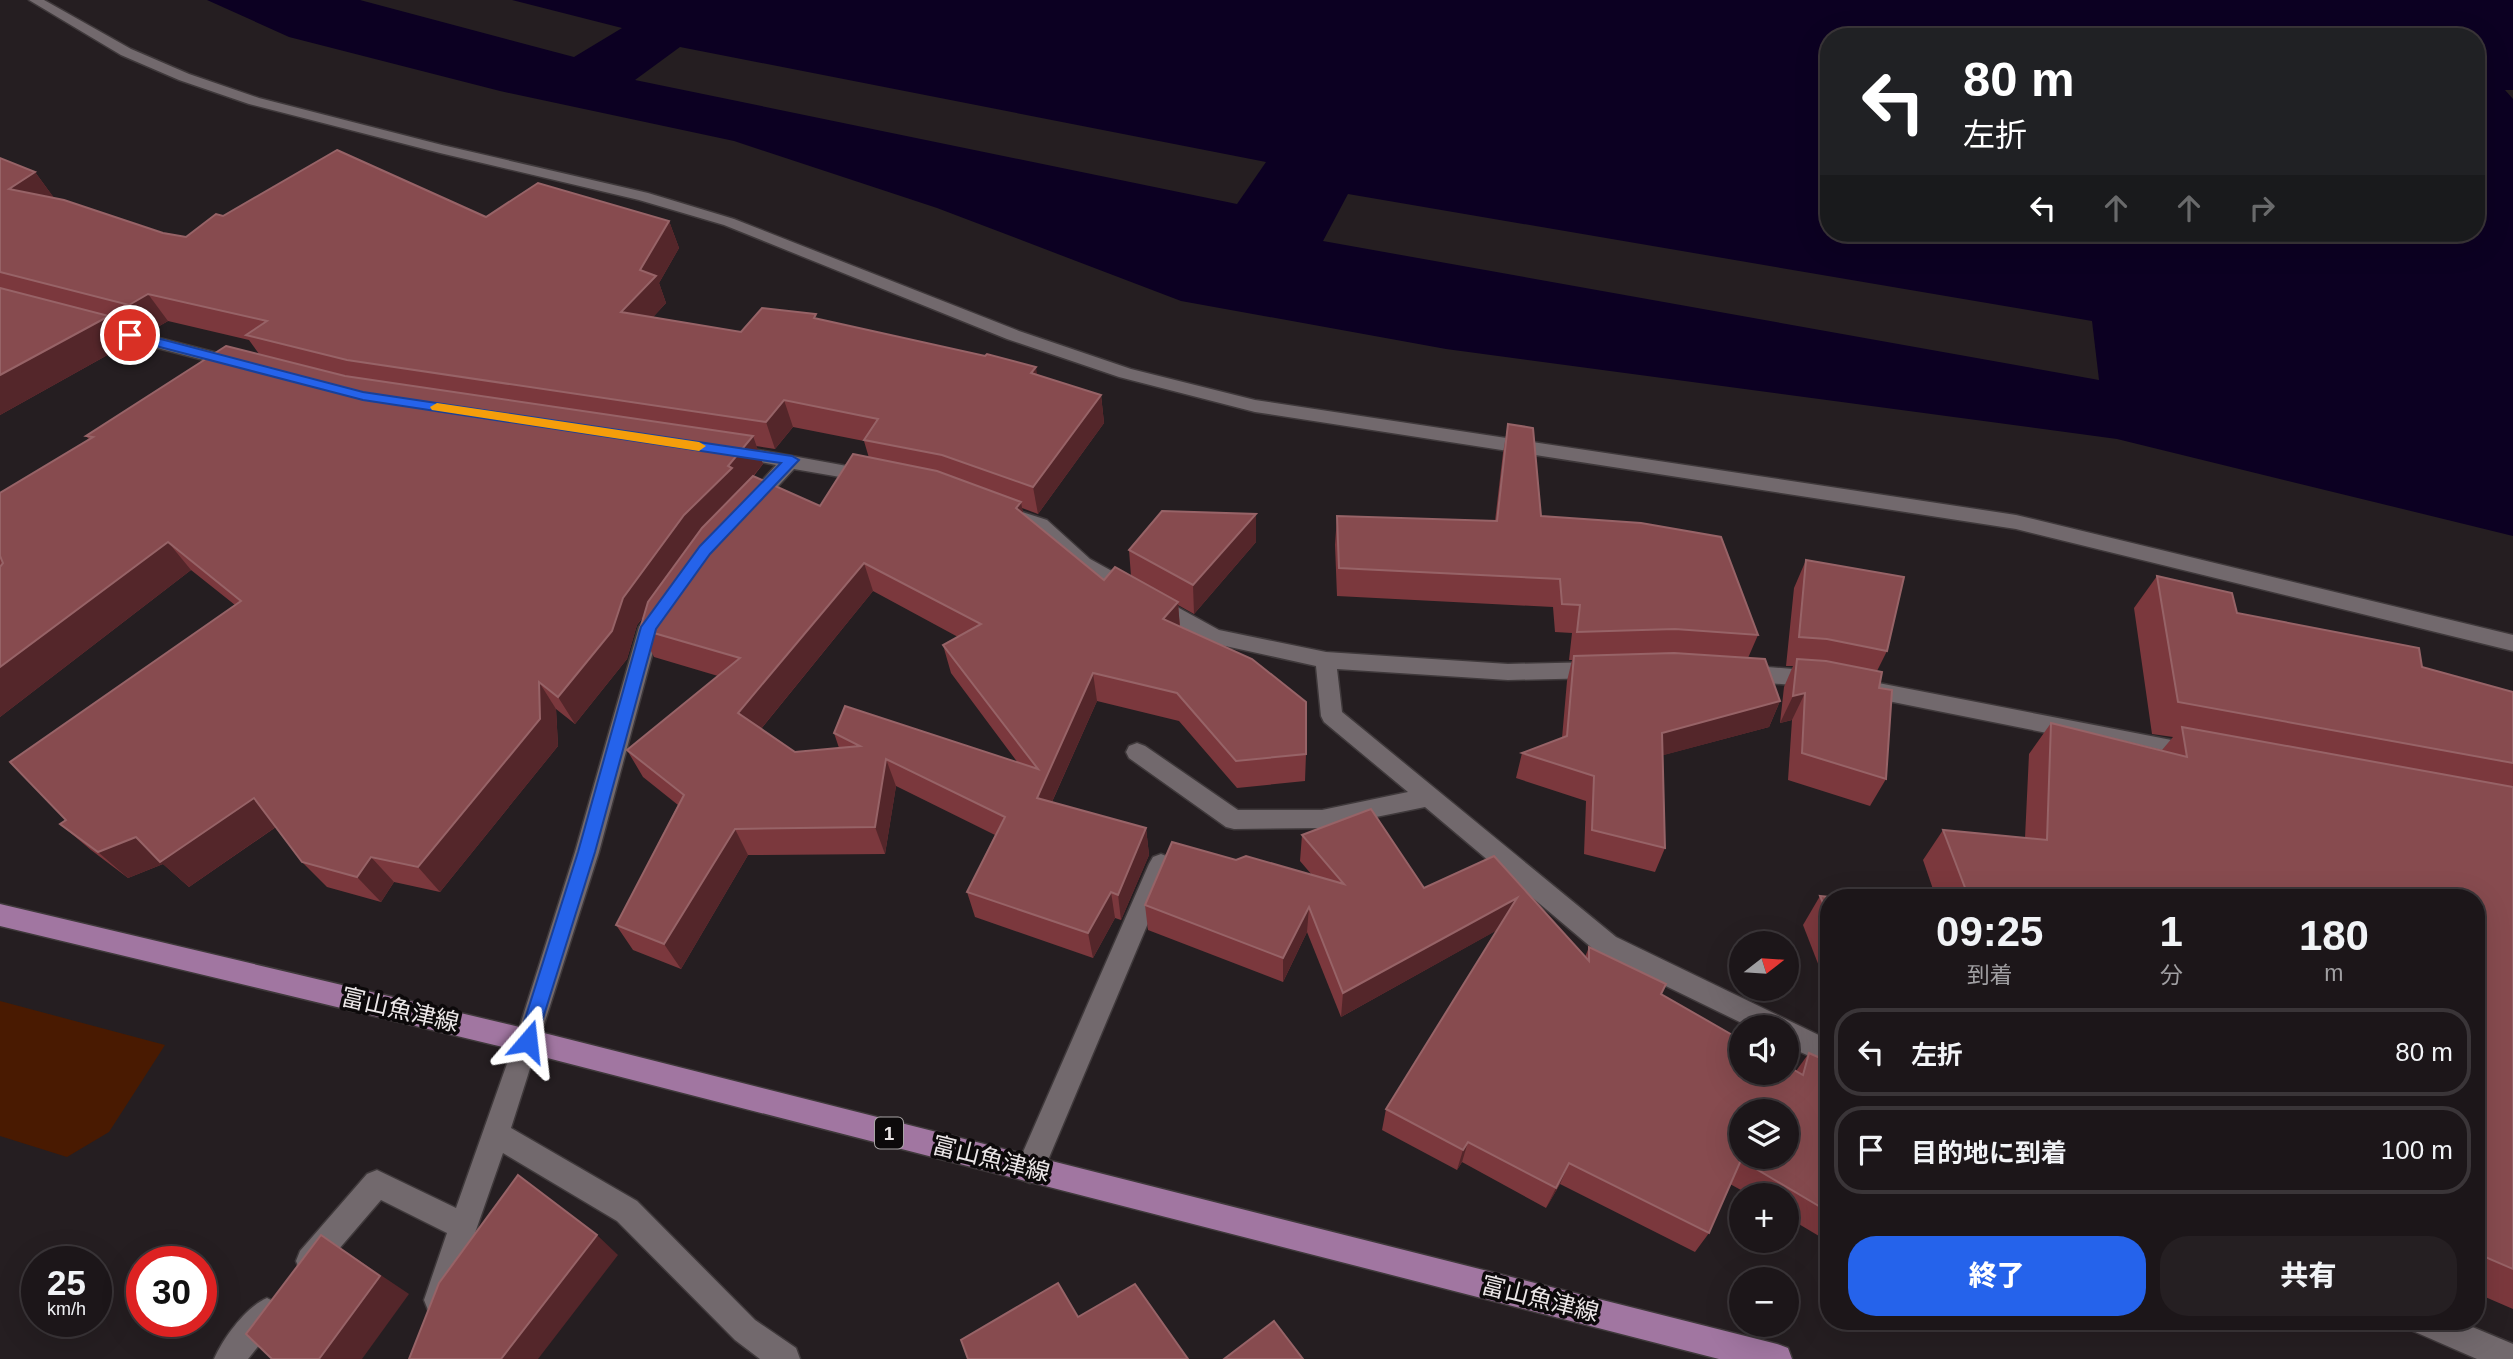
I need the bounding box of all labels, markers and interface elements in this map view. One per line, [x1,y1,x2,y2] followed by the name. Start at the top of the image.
[1963,52,2075,106] text: 80 m
[1848,56,1939,147] icon: left
[1963,117,2027,153] text: 左折
[2024,189,2062,227] icon: left
[2097,189,2135,227] icon: ahead
[2170,189,2208,227] icon: ahead
[2243,189,2281,227] icon: right
[100,305,160,365] pin
[111,316,149,354] icon: arrive
[1936,908,2043,955] text: 09:25
[2159,908,2183,955] text: 1
[2299,912,2369,959] text: 180
[1729,931,1799,1001] north arrow
[1729,931,1799,1337] map controls
[2324,960,2344,986] text: m
[1967,962,2013,988] text: 到着
[2160,962,2183,988] text: 分
[339,983,462,1036] street label: 富山魚津線
[491,1004,565,1078] position arrow
[1729,1015,1799,1085] button: sound
[1852,1033,1890,1071] icon: left
[2395,1037,2453,1067] text: 80 m
[1911,1040,1963,1070] text: 左折
[1729,1099,1799,1169] button: layers
[875,1118,903,1148] road number: 1
[930,1131,1053,1186] street label: 富山魚津線
[1852,1131,1890,1169] icon: arrive
[2381,1135,2453,1165] text: 100 m
[1911,1138,2067,1168] text: 目的地に到着
[1729,1183,1799,1253] button: +
[1848,1236,2146,1316] button: 終了
[2160,1236,2457,1316] button: 共有
[126,1246,217,1337] speed limit sign: 30
[47,1263,86,1302] text: 25
[1729,1267,1799,1337] button: −
[1479,1271,1602,1326] street label: 富山魚津線
[47,1299,86,1319] text: km/h

